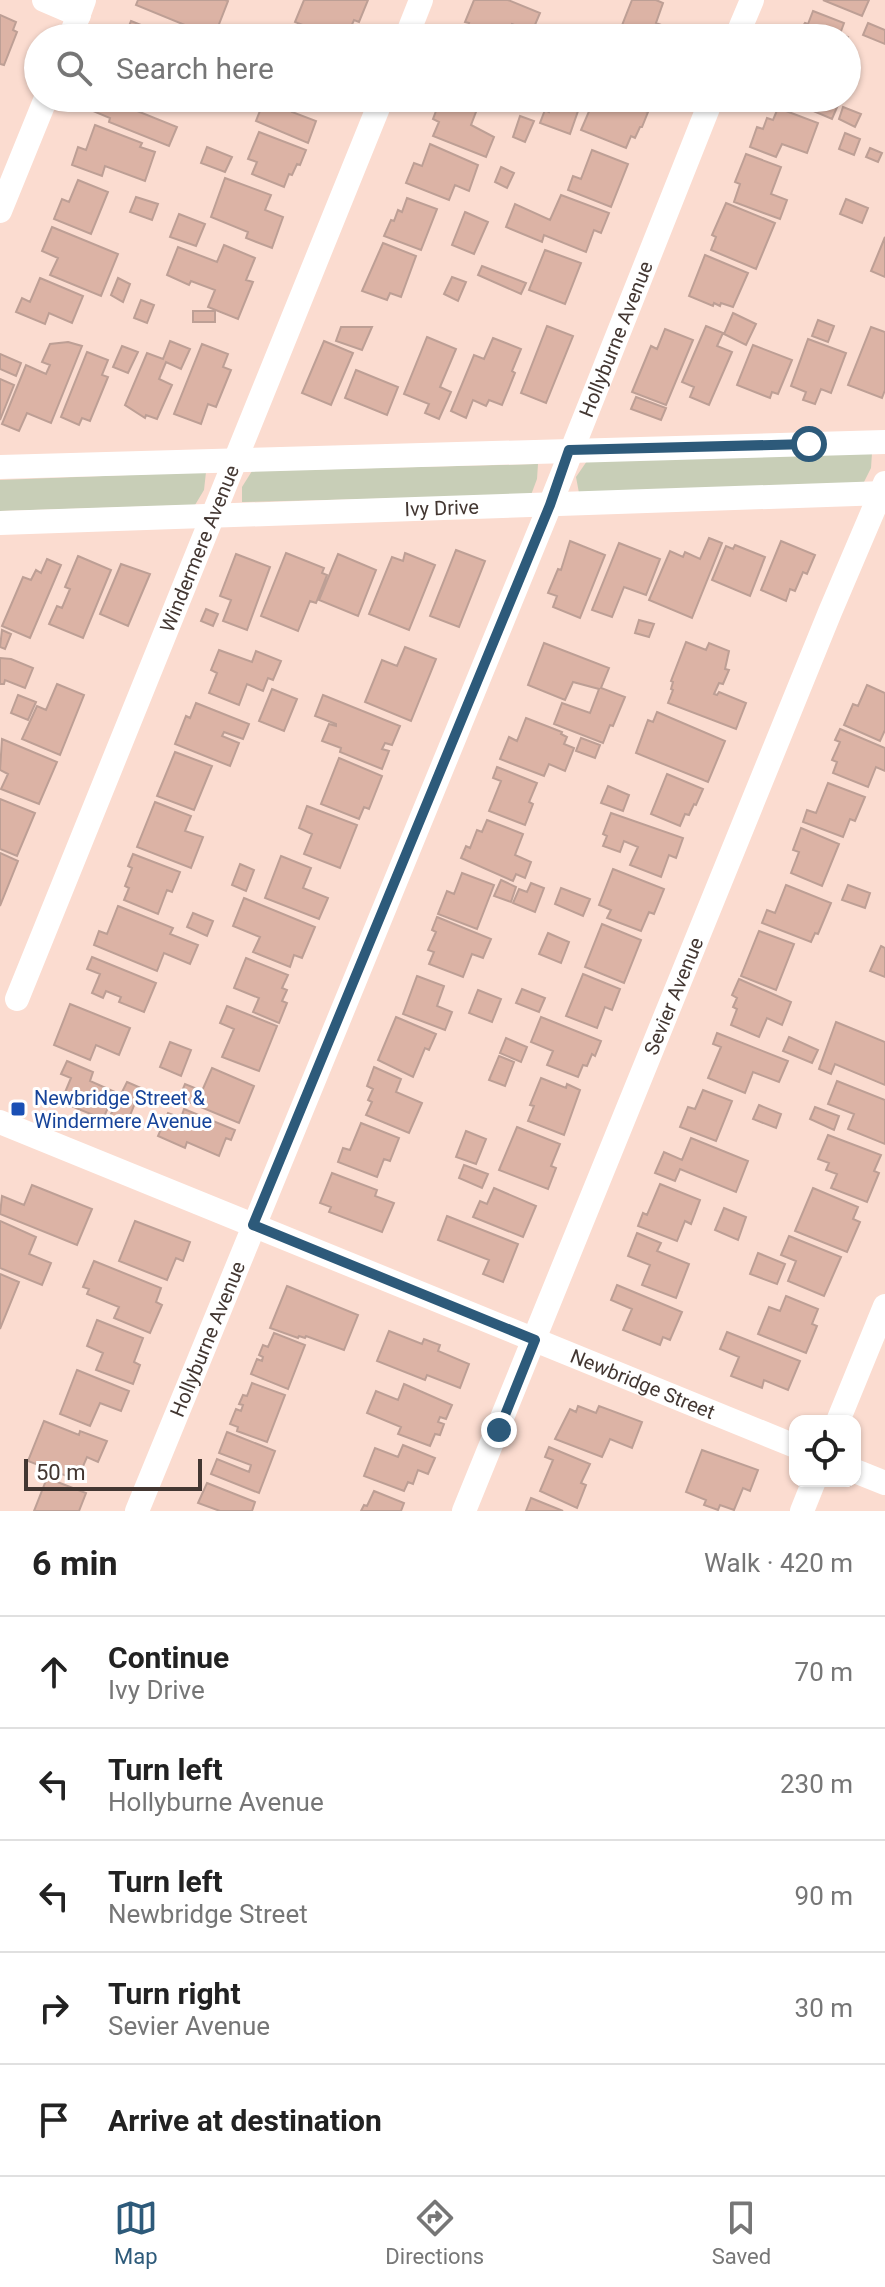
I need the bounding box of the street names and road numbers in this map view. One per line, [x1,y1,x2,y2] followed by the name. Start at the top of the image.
[574,258,658,421] street label: Hollyburne Avenue
[155,462,244,636] street label: Windermere Avenue
[404,495,479,521] street label: Ivy Drive
[639,934,708,1058] street label: Sevier Avenue
[165,1258,250,1420] street label: Hollyburne Avenue
[567,1344,718,1424] street label: Newbridge Street

